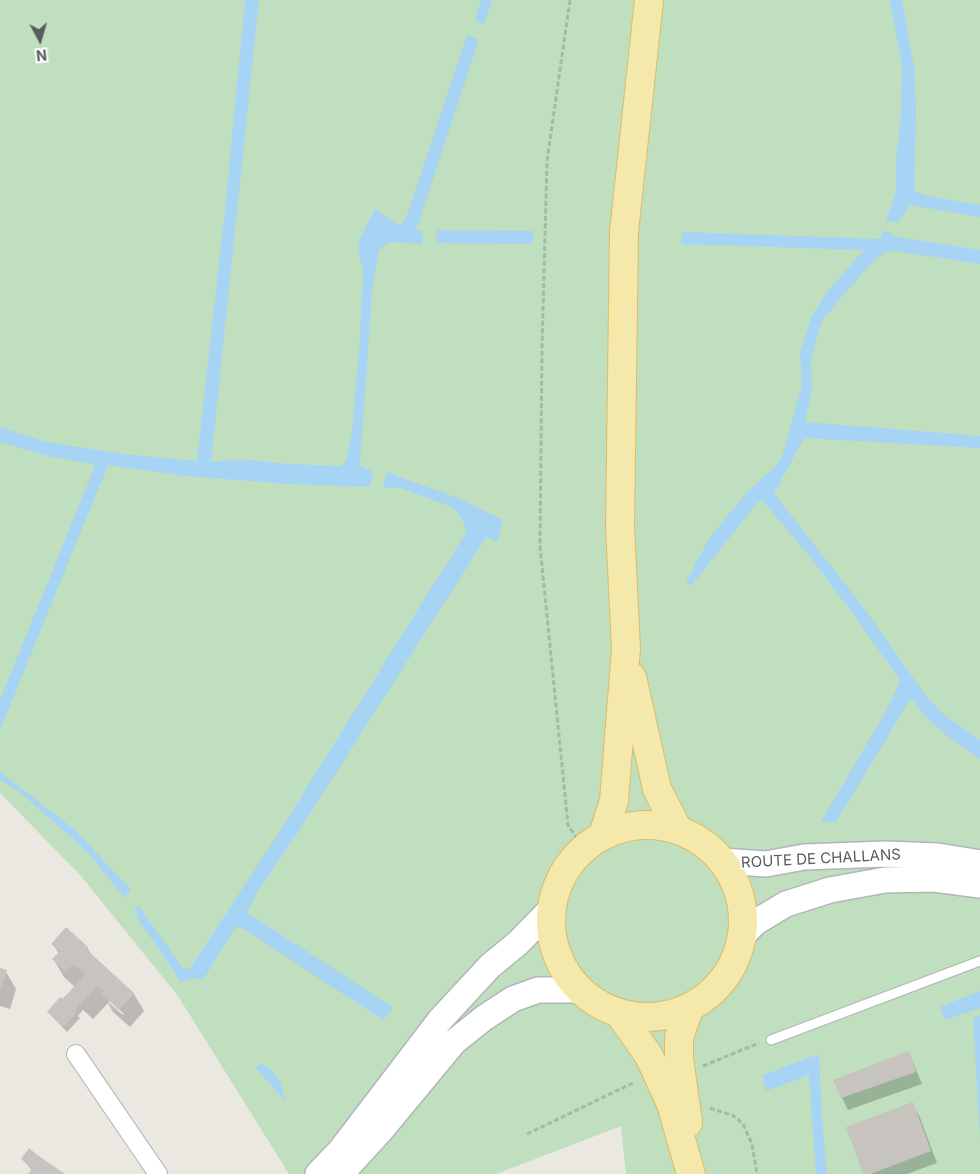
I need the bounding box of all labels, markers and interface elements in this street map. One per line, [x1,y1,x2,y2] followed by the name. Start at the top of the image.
[15,15,65,65] north arrow
[35,46,48,64] text: N
[741,846,901,872] street label: ROUTE DE CHALLANS

